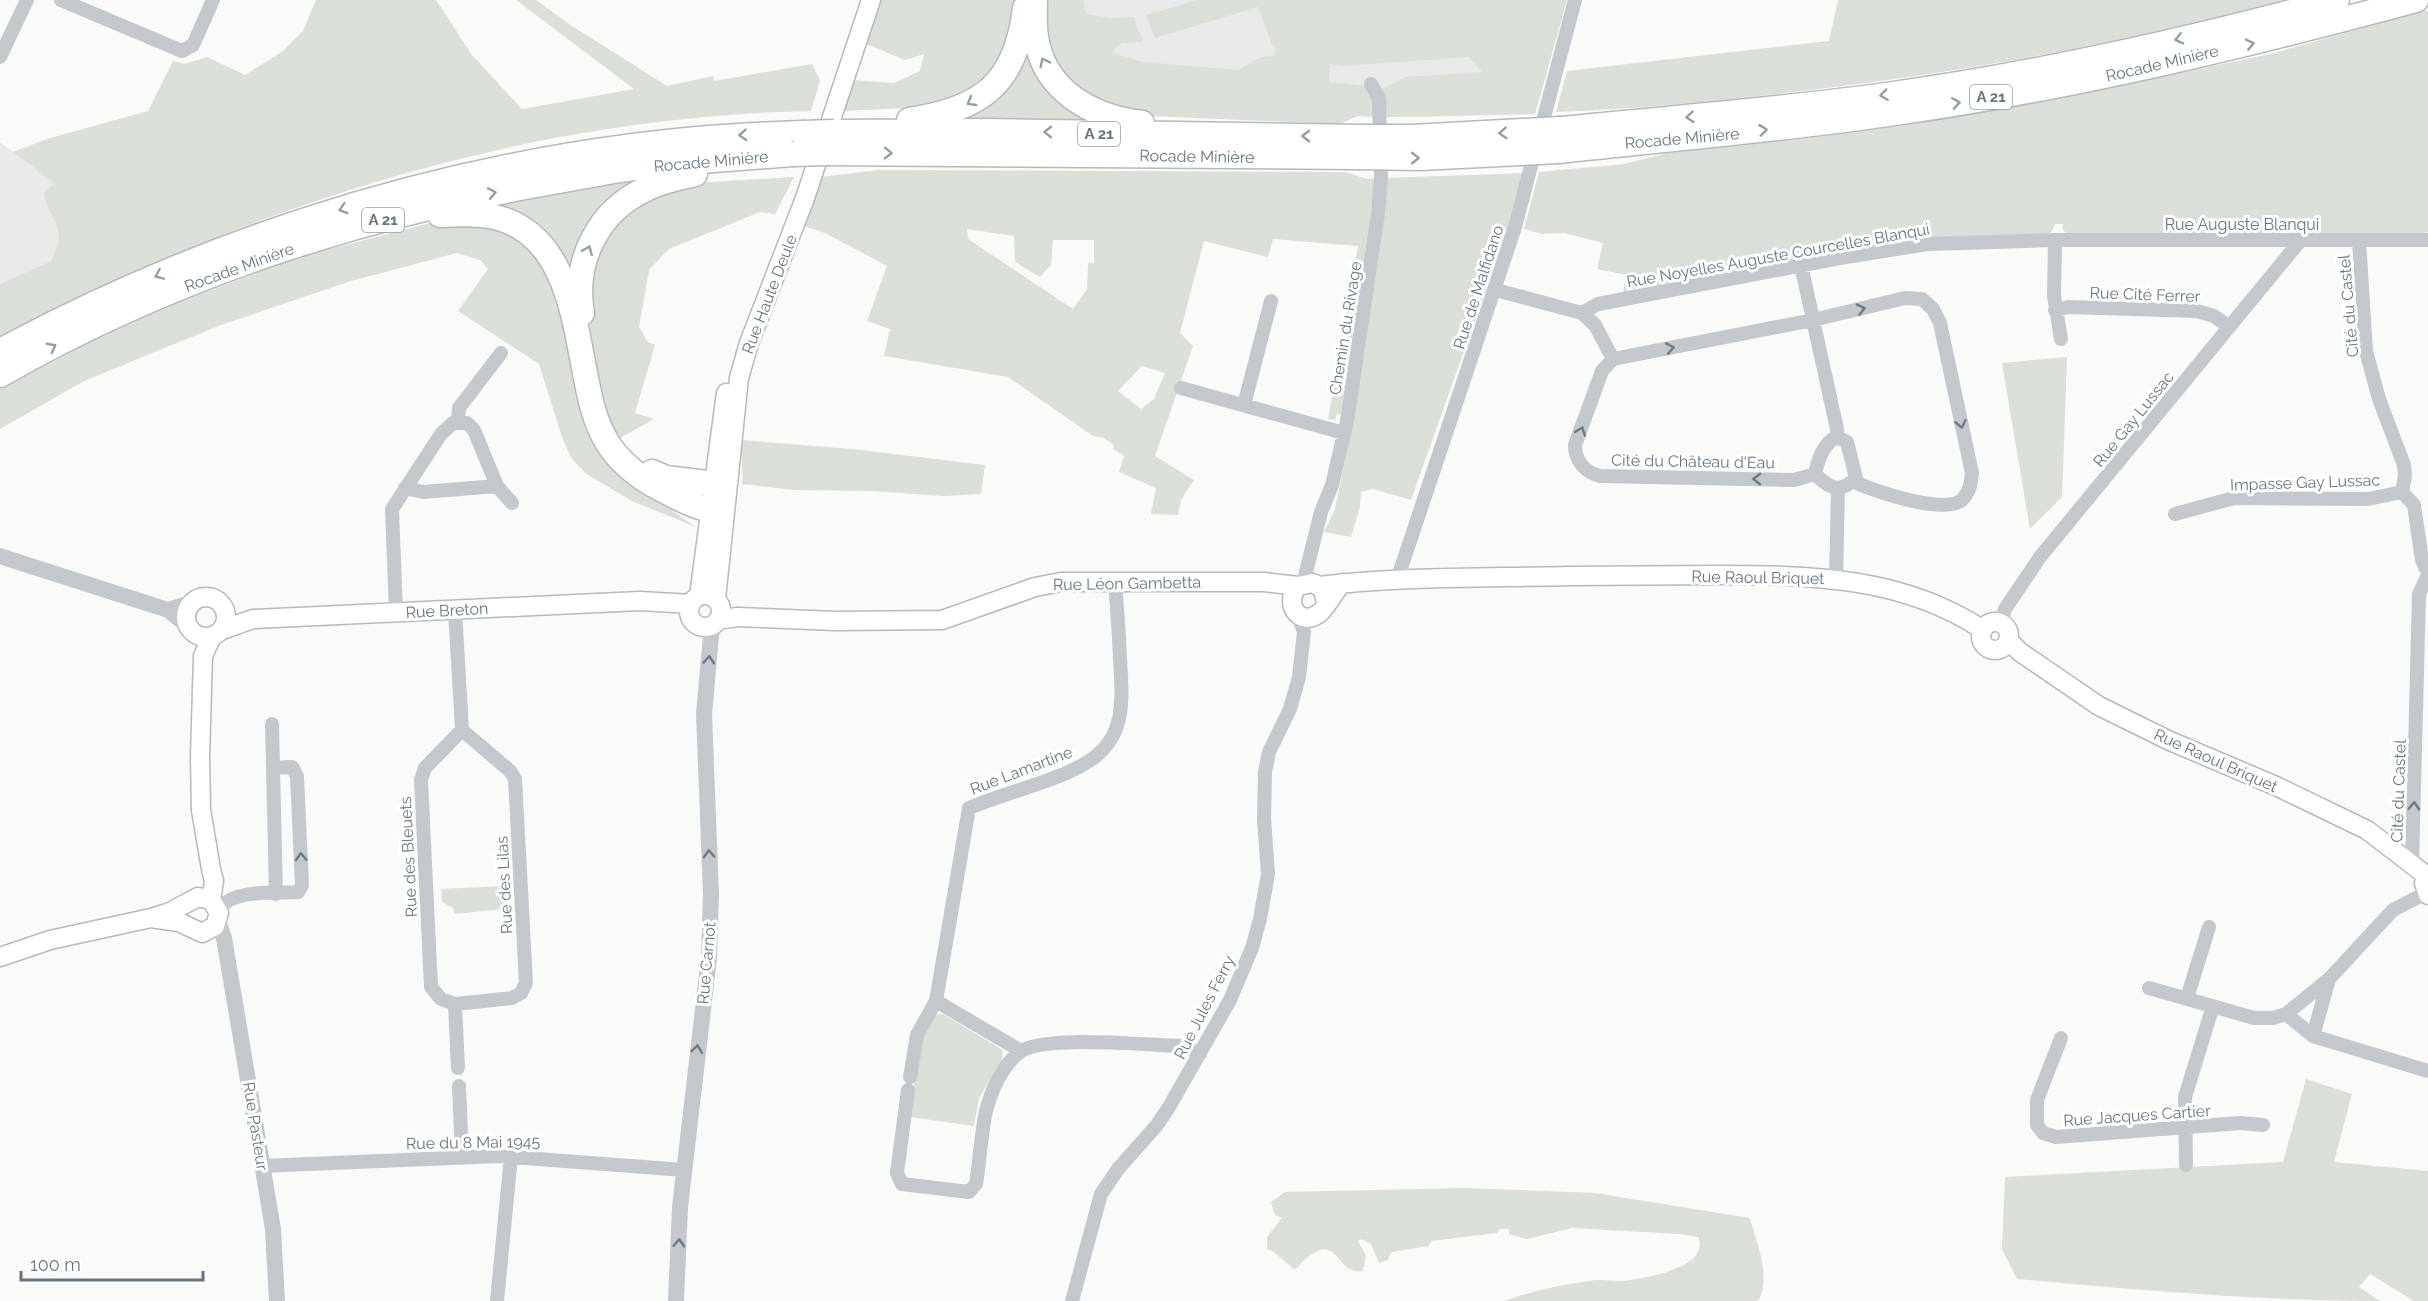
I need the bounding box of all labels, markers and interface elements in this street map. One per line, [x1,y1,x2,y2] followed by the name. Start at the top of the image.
[2174,32,2184,45] one-way arrow
[2244,38,2254,51] one-way arrow
[2104,41,2220,86] street label: Rocade Minière
[1039,57,1051,68] one-way arrow
[1970,85,2012,109] road number: A 21
[1879,88,1889,100] one-way arrow
[967,95,977,106] one-way arrow
[1951,98,1960,110] one-way arrow
[1686,110,1695,123] one-way arrow
[1078,122,1120,146] road number: A 21
[1624,124,1740,153] street label: Rocade Minière
[1758,125,1767,137] one-way arrow
[1044,126,1053,139] one-way arrow
[1498,126,1507,139] one-way arrow
[739,129,748,142] one-way arrow
[1302,130,1311,142] one-way arrow
[1139,146,1255,167] street label: Rocade Minière
[653,147,769,176] street label: Rocade Minière
[883,147,892,159] one-way arrow
[1411,152,1420,164] one-way arrow
[487,187,497,200] one-way arrow
[338,201,348,214] one-way arrow
[362,208,404,232] road number: A 21
[2165,215,2319,234] street label: Rue Auguste Blanqui
[1625,219,1931,292] street label: Rue Noyelles Auguste Courcelles Blanqui
[1449,223,1507,352] street label: Rue de Malfidano
[738,232,801,356] street label: Rue Haute Deule
[182,239,297,296] street label: Rocade Minière
[581,245,593,256] one-way arrow
[2334,253,2362,358] street label: Cité du Castel
[1326,260,1365,396] street label: Chemin du Rivage
[154,268,165,280] one-way arrow
[2089,283,2201,306] street label: Rue Cité Ferrer
[1856,303,1866,316] one-way arrow
[1666,342,1675,354] one-way arrow
[45,343,56,354] one-way arrow
[2089,368,2178,471] street label: Rue Gay Lussac
[1954,418,1967,428] one-way arrow
[1573,426,1586,436] one-way arrow
[1611,451,1775,472] street label: Cité du Château d'Eau
[2230,470,2381,495] street label: Impasse Gay Lussac
[1753,473,1762,485] one-way arrow
[1691,567,1825,588] street label: Rue Raoul Briquet
[1053,573,1201,594] street label: Rue Léon Gambetta
[405,599,489,622] street label: Rue Breton
[702,655,715,664] one-way arrow
[2151,725,2281,796] street label: Rue Raoul Briquet
[2387,739,2410,843] street label: Cité du Castel
[967,742,1075,799] street label: Rue Lamartine
[396,796,421,918] street label: Rue des Bleuets
[2408,802,2420,811] one-way arrow
[492,835,517,934] street label: Rue des Lilas
[703,850,716,859] one-way arrow
[294,852,307,861] one-way arrow
[693,920,720,1005] street label: Rue Carnot
[1170,952,1239,1062] street label: Rue Jules Ferry
[691,1044,703,1053] one-way arrow
[239,1080,272,1172] street label: Rue Pasteur
[2063,1101,2212,1130] street label: Rue Jacques Cartier
[406,1132,541,1153] street label: Rue du 8 Mai 1945
[672,1238,685,1247] one-way arrow
[21,1244,202,1282] scale bar
[30,1254,81,1275] text: 100 m

